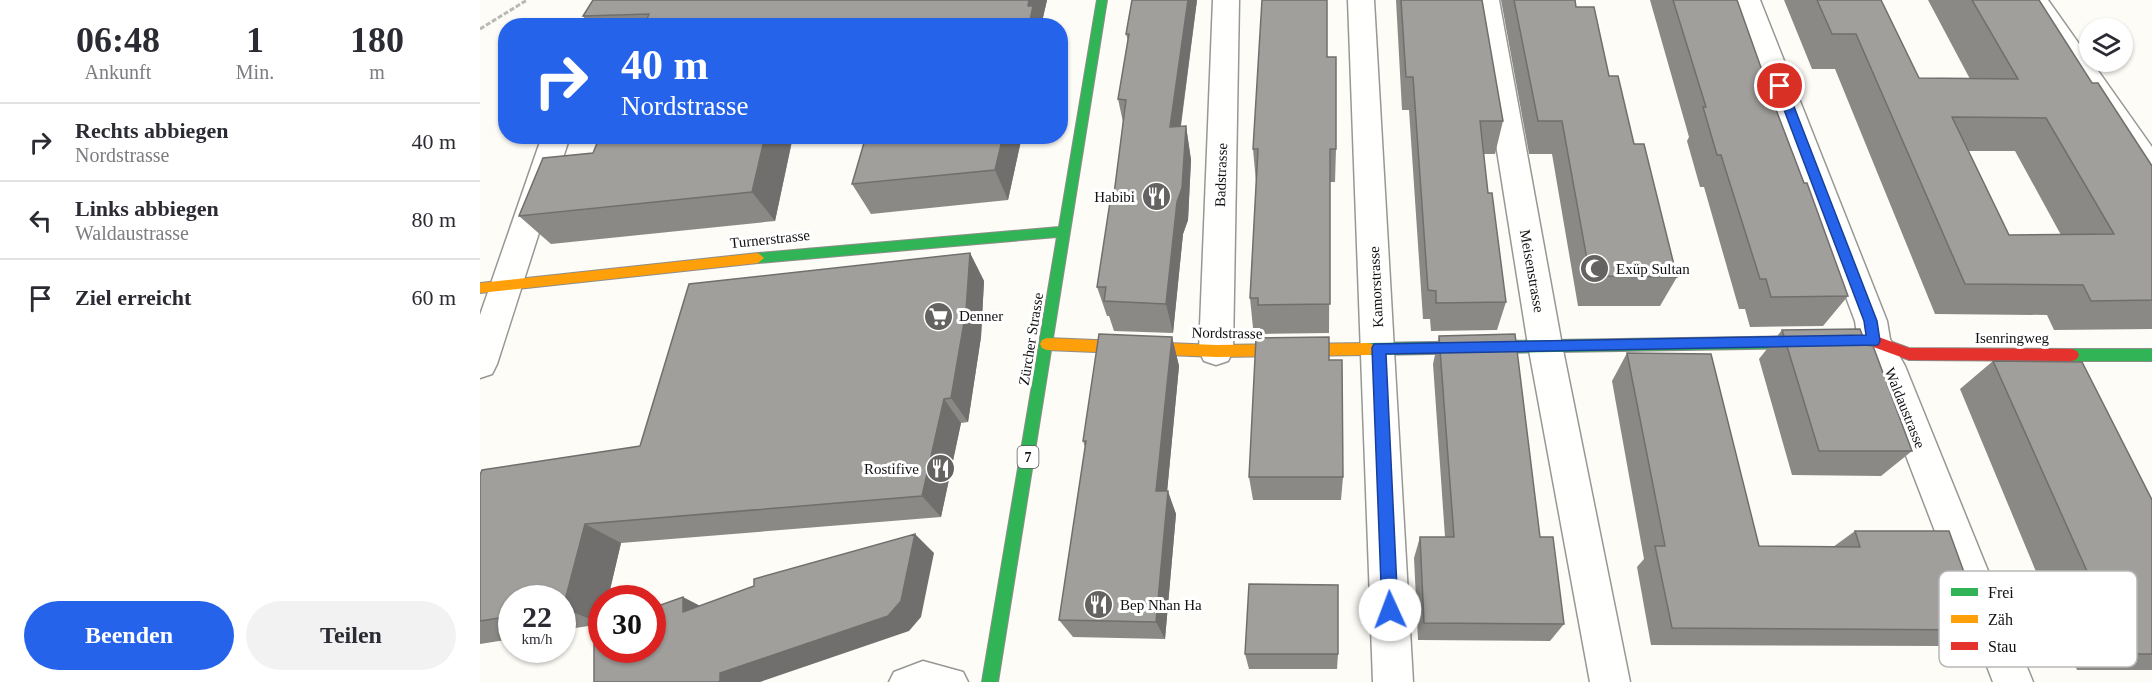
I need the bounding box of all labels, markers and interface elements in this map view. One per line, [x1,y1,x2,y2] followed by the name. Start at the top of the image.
[2079,18,2133,72] map controls
[2079,18,2133,72] button: layers
[76,20,160,60] text: 06:48
[246,20,264,60] text: 1
[350,20,404,60] text: 180
[522,42,600,120] icon: right
[621,42,709,88] text: 40 m
[1754,60,1805,111] pin
[85,61,151,83] text: Ankunft
[236,61,274,83] text: Min.
[369,61,385,83] text: m
[1763,69,1796,102] icon: arrive
[621,91,748,121] text: Nordstrasse
[75,118,228,143] text: Rechts abbiegen
[24,126,57,159] icon: right
[411,129,456,154] text: 40 m
[1212,142,1230,207] street label: Badstrasse
[75,144,169,166] text: Nordstrasse
[1140,181,1172,213] restaurant icon: Habibi
[1094,189,1135,205] place label: Habibi
[75,196,219,221] text: Links abbiegen
[24,204,57,237] icon: left
[411,207,456,232] text: 80 m
[75,222,189,244] text: Waldaustrasse
[729,227,811,251] street label: Turnerstrasse
[1517,228,1547,314] street label: Meisenstrasse
[1366,245,1386,328] street label: Kamorstrasse
[1579,253,1611,285] mosque icon: Exüp Sultan
[1616,261,1690,277] place label: Exüp Sultan
[24,282,57,315] icon: arrive
[75,285,191,310] text: Ziel erreicht
[411,285,456,310] text: 60 m
[1016,291,1046,387] street label: Zürcher Strasse
[922,300,954,332] supermarket icon: Denner
[959,308,1003,324] place label: Denner
[1191,324,1263,342] street label: Nordstrasse
[1975,330,2050,346] street label: Isenringweg
[1882,365,1929,451] street label: Waldaustrasse
[1018,446,1038,468] road number: 7
[924,453,956,485] restaurant icon: Rostifive
[864,461,919,477] place label: Rostifive
[1939,571,2137,667] legend
[1358,578,1422,642] position arrow
[1988,584,2014,601] text: Frei
[588,585,666,663] speed limit sign: 30
[1083,589,1115,621] restaurant icon: Bep Nhan Ha
[1120,597,1202,613] place label: Bep Nhan Ha
[522,600,552,633] text: 22
[24,601,234,670] button: Beenden
[246,601,456,670] button: Teilen
[1988,611,2013,628] text: Zäh
[522,631,552,647] text: km/h
[1988,638,2016,655] text: Stau

